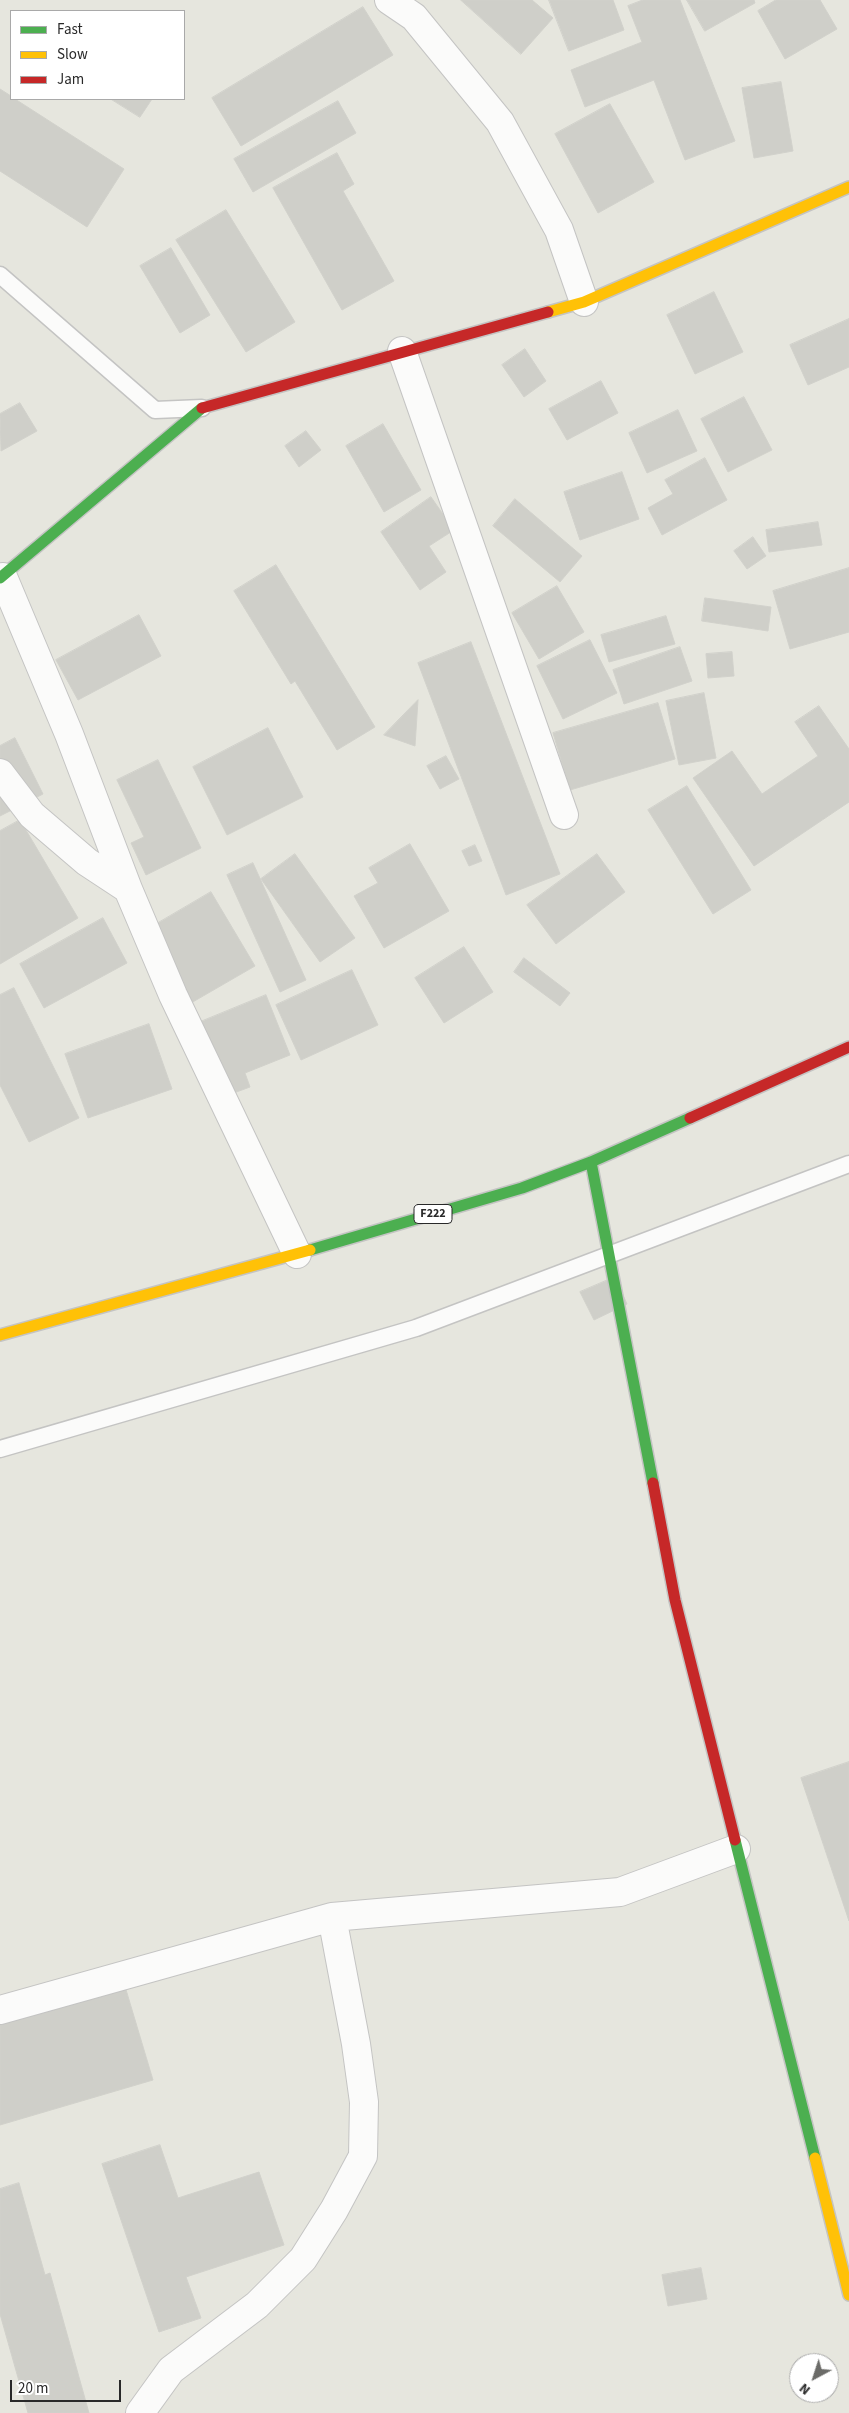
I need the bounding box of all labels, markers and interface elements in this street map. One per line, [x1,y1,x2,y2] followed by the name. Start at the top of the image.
[10,10,185,100] legend
[57,19,83,40] text: Fast
[57,44,88,65] text: Slow
[57,69,84,90] text: Jam
[414,1204,452,1224] road number: F222
[789,2353,839,2403] north arrow
[12,2370,124,2402] scale bar
[18,2378,48,2399] text: 20 m
[795,2378,815,2399] text: N

